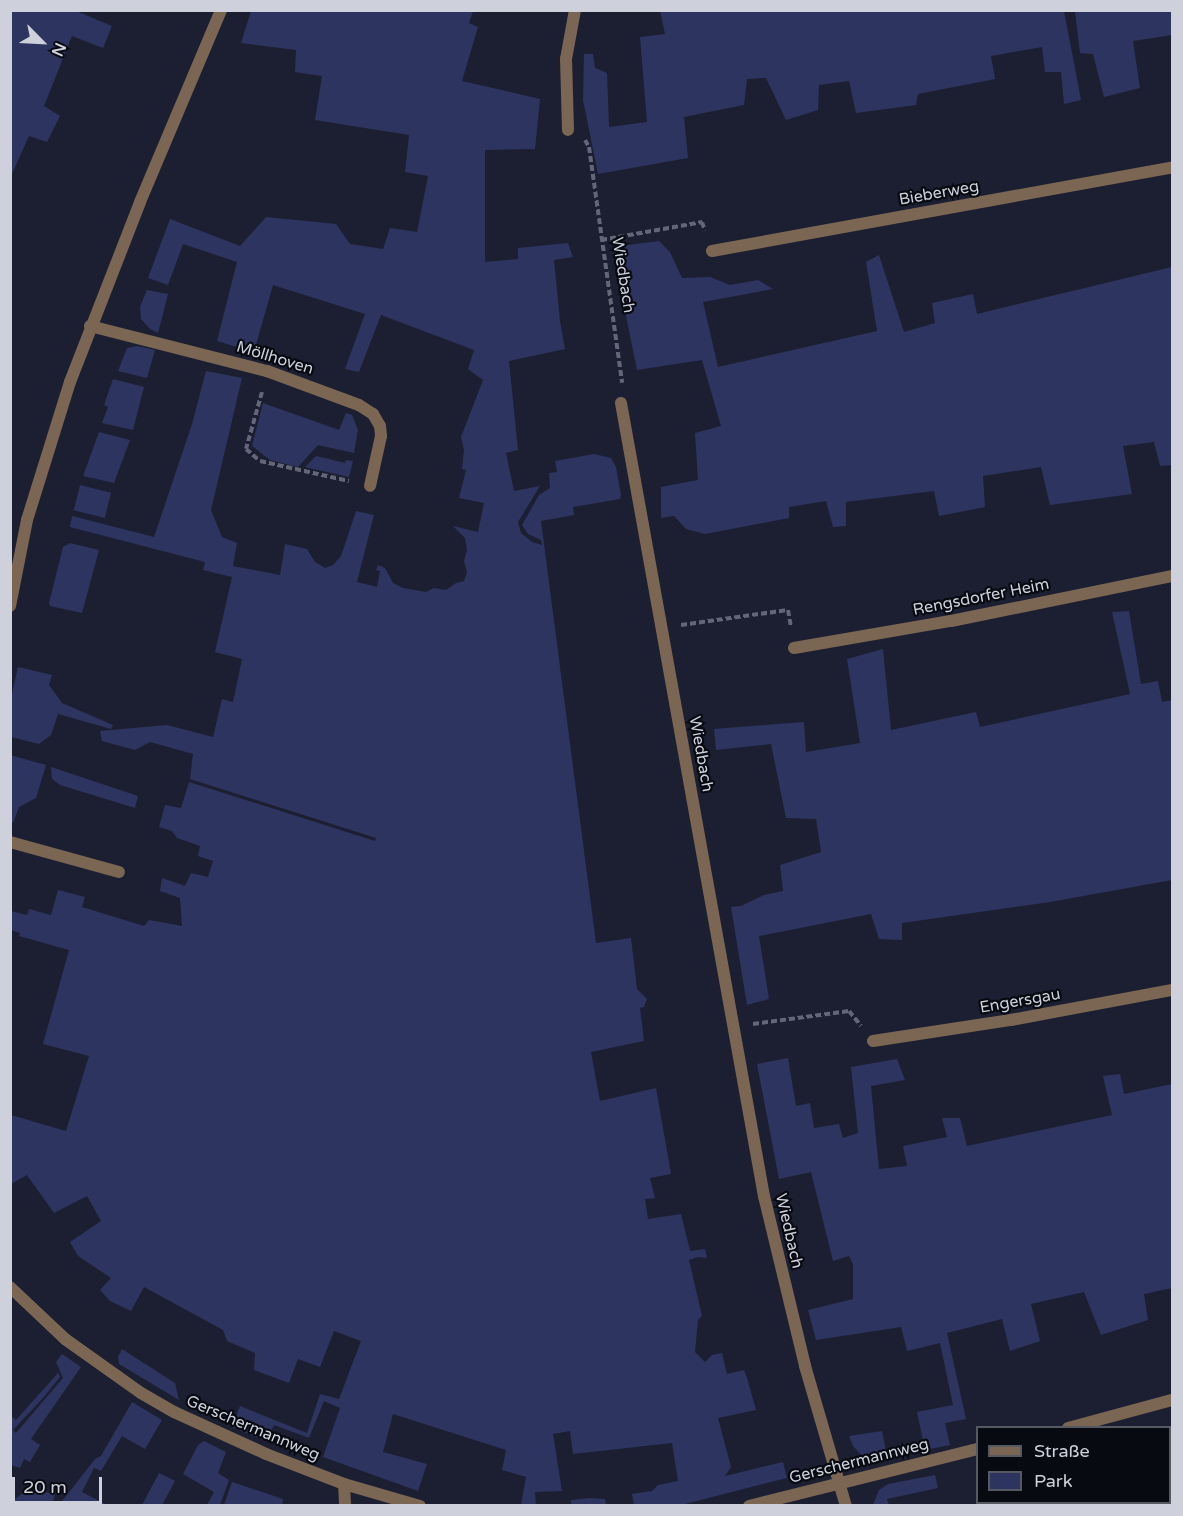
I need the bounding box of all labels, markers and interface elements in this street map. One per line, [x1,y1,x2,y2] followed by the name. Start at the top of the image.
[12,12,72,72] north arrow
[47,39,70,59] text: N
[897,177,981,209] street label: Bieberweg
[608,236,638,314] street label: Wiedbach
[234,337,316,379] street label: Möllhoven
[911,574,1051,620] street label: Rengsdorfer Heim
[685,715,717,793] street label: Wiedbach
[978,984,1062,1018] street label: Engersgau
[771,1192,807,1270] street label: Wiedbach
[183,1391,323,1465] street label: Gerschermannweg
[976,1426,1171,1504] legend
[787,1434,931,1488] street label: Gerschermannweg
[1034,1440,1090,1462] text: Straße
[15,1465,105,1503] scale bar
[1034,1470,1072,1492] text: Park
[23,1476,67,1498] text: 20 m

